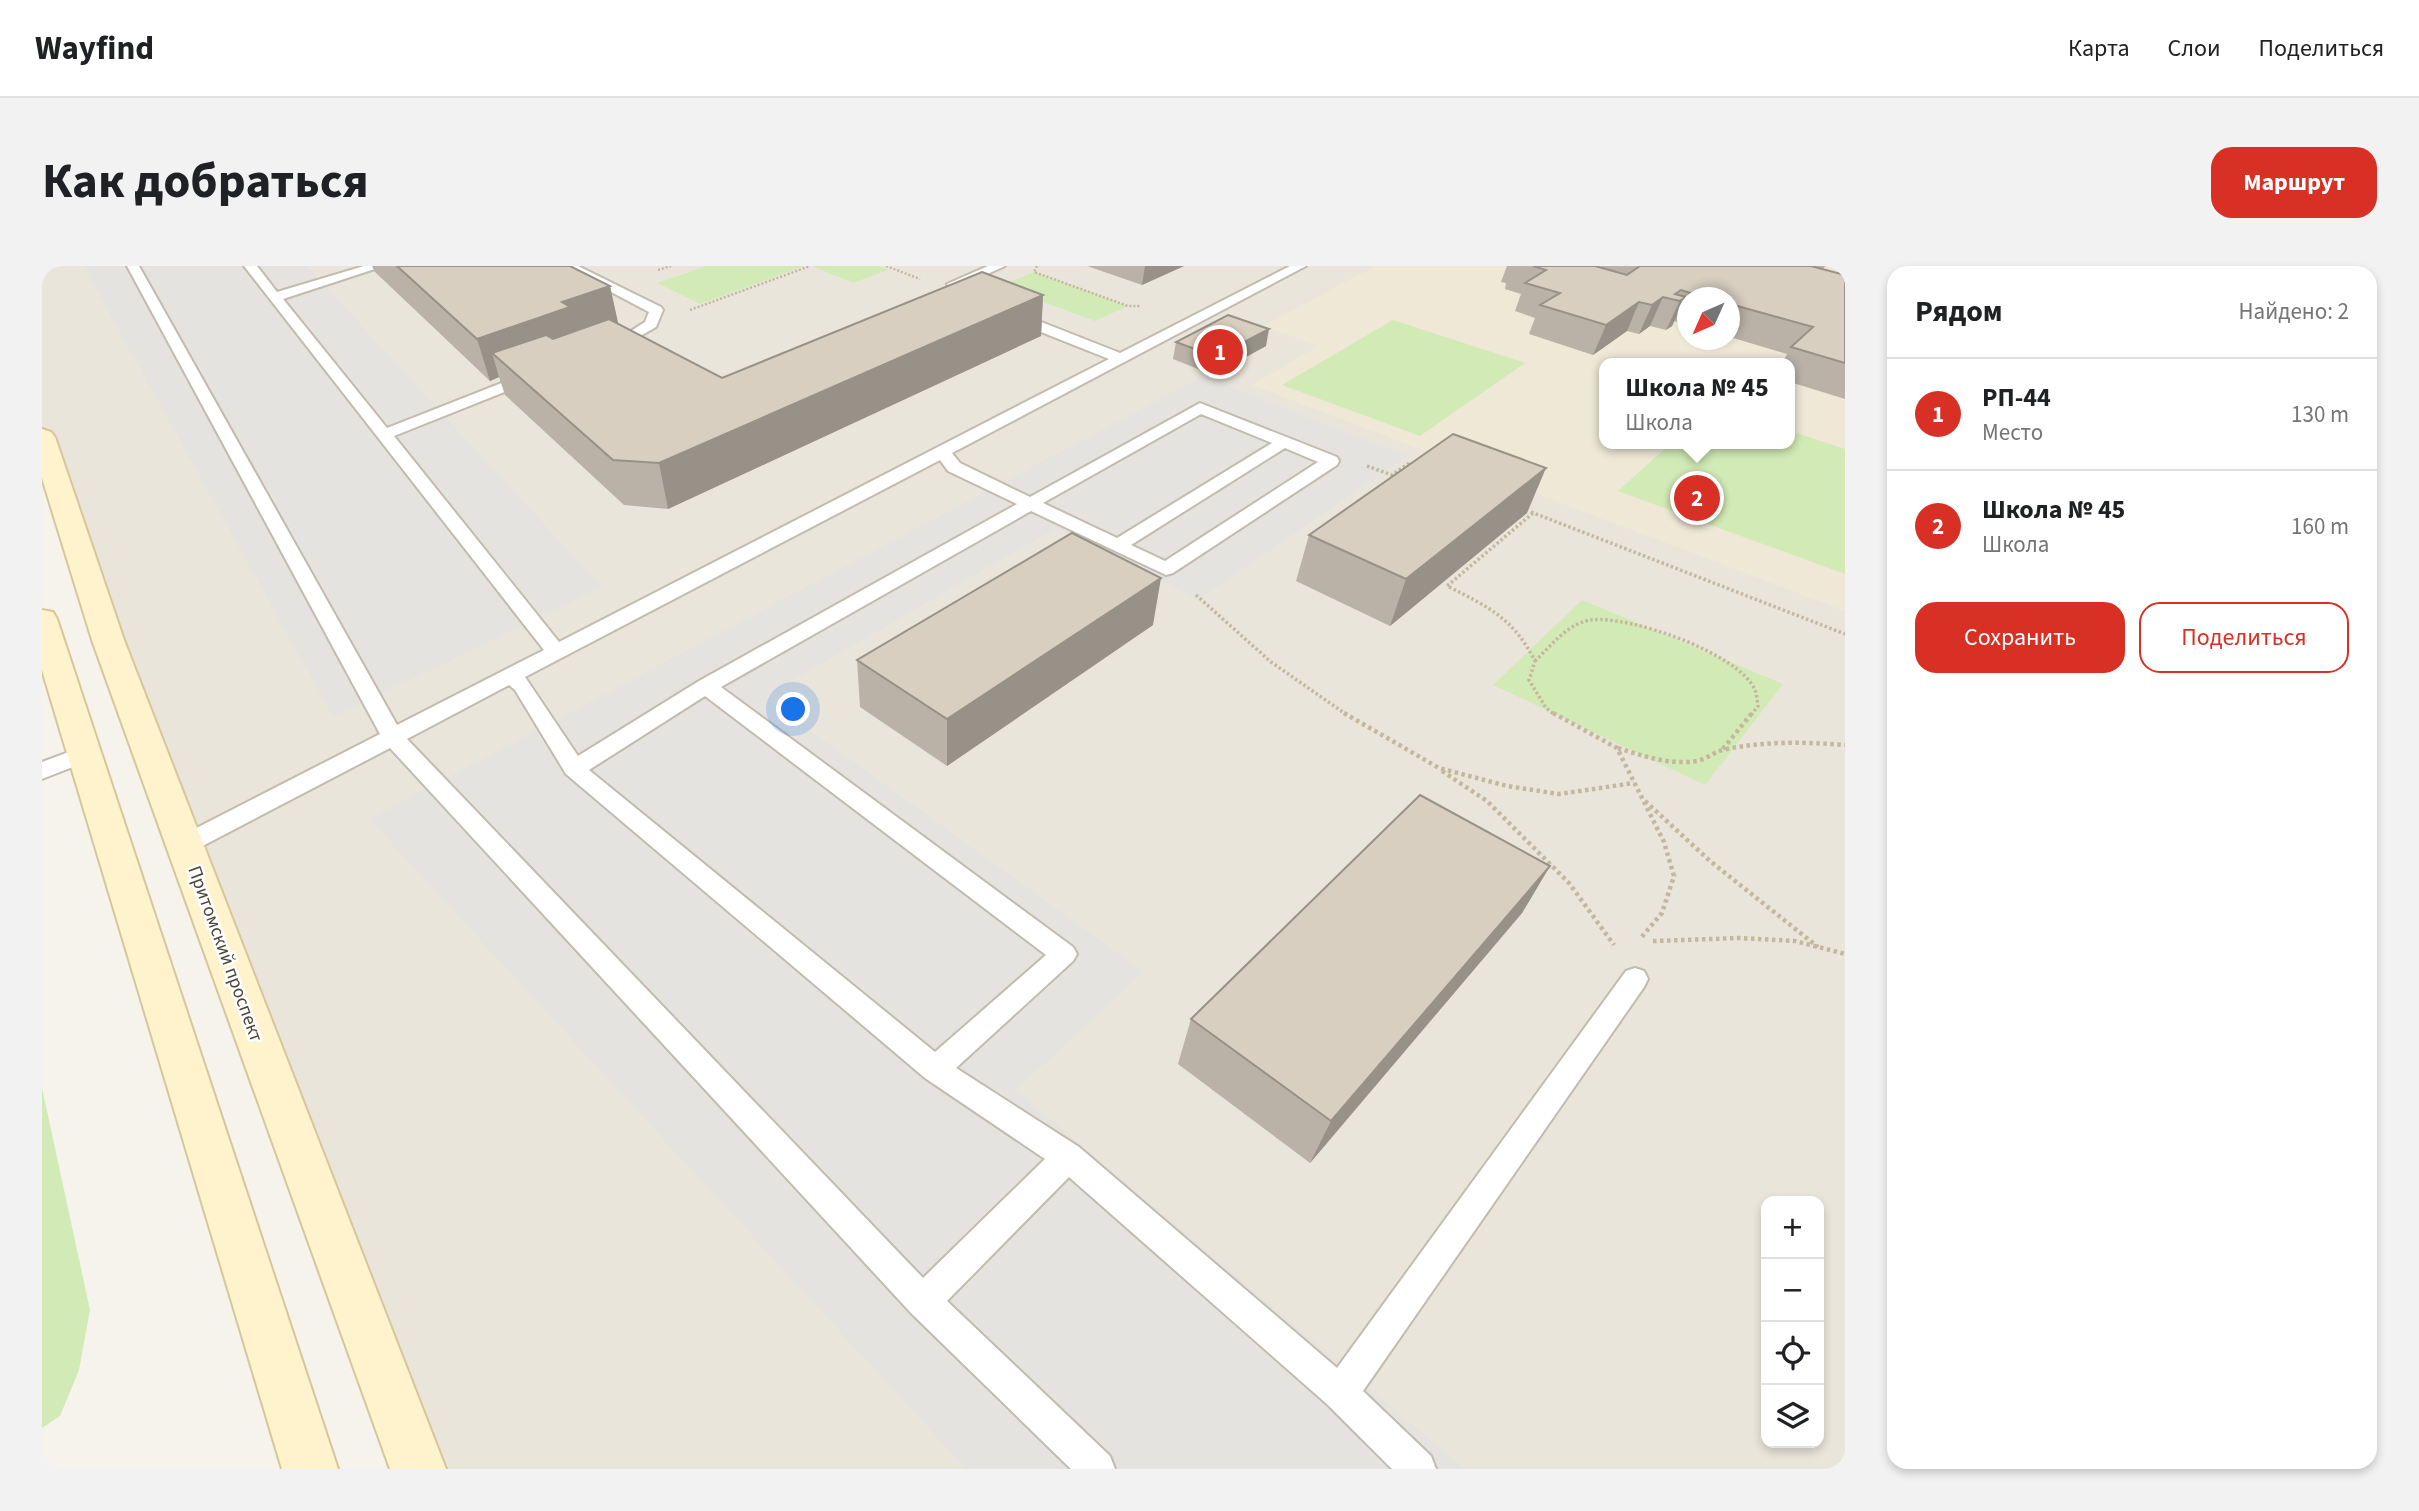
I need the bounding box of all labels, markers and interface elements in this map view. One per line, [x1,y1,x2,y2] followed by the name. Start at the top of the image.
[35,25,154,72] text: Wayfind
[2068,31,2130,66] text: Карта
[2168,31,2221,66] text: Слои
[2259,31,2384,66] text: Поделиться
[42,147,369,217] text: Как добраться
[2211,147,2377,218] button: Маршрут
[1677,287,1740,350] north arrow
[1915,290,2003,333] text: Рядом
[2239,295,2349,328] text: Найдено: 2
[1197,326,1243,378] pin: 1
[1599,358,1795,449] popup
[1625,369,1769,406] text: Школа № 45
[1982,379,2051,416] text: РП-44
[1932,398,1944,431] text: 1
[2291,398,2349,431] text: 130 m
[1625,406,1693,439] text: Школа
[1982,416,2043,449] text: Место
[1674,472,1720,524] pin: 2
[1982,491,2125,528] text: Школа № 45
[1932,510,1944,543] text: 2
[2291,510,2349,543] text: 160 m
[1982,528,2049,561] text: Школа
[1915,602,2125,673] button: Сохранить
[2139,602,2349,673] button: Поделиться
[776,692,810,726] your location
[181,862,269,1046] street label: Притомский проспект
[1761,1196,1824,1448] map controls
[1761,1196,1824,1259] button: +
[1761,1259,1824,1322] button: −
[1761,1322,1824,1385] button: locate
[1761,1385,1824,1448] button: layers

